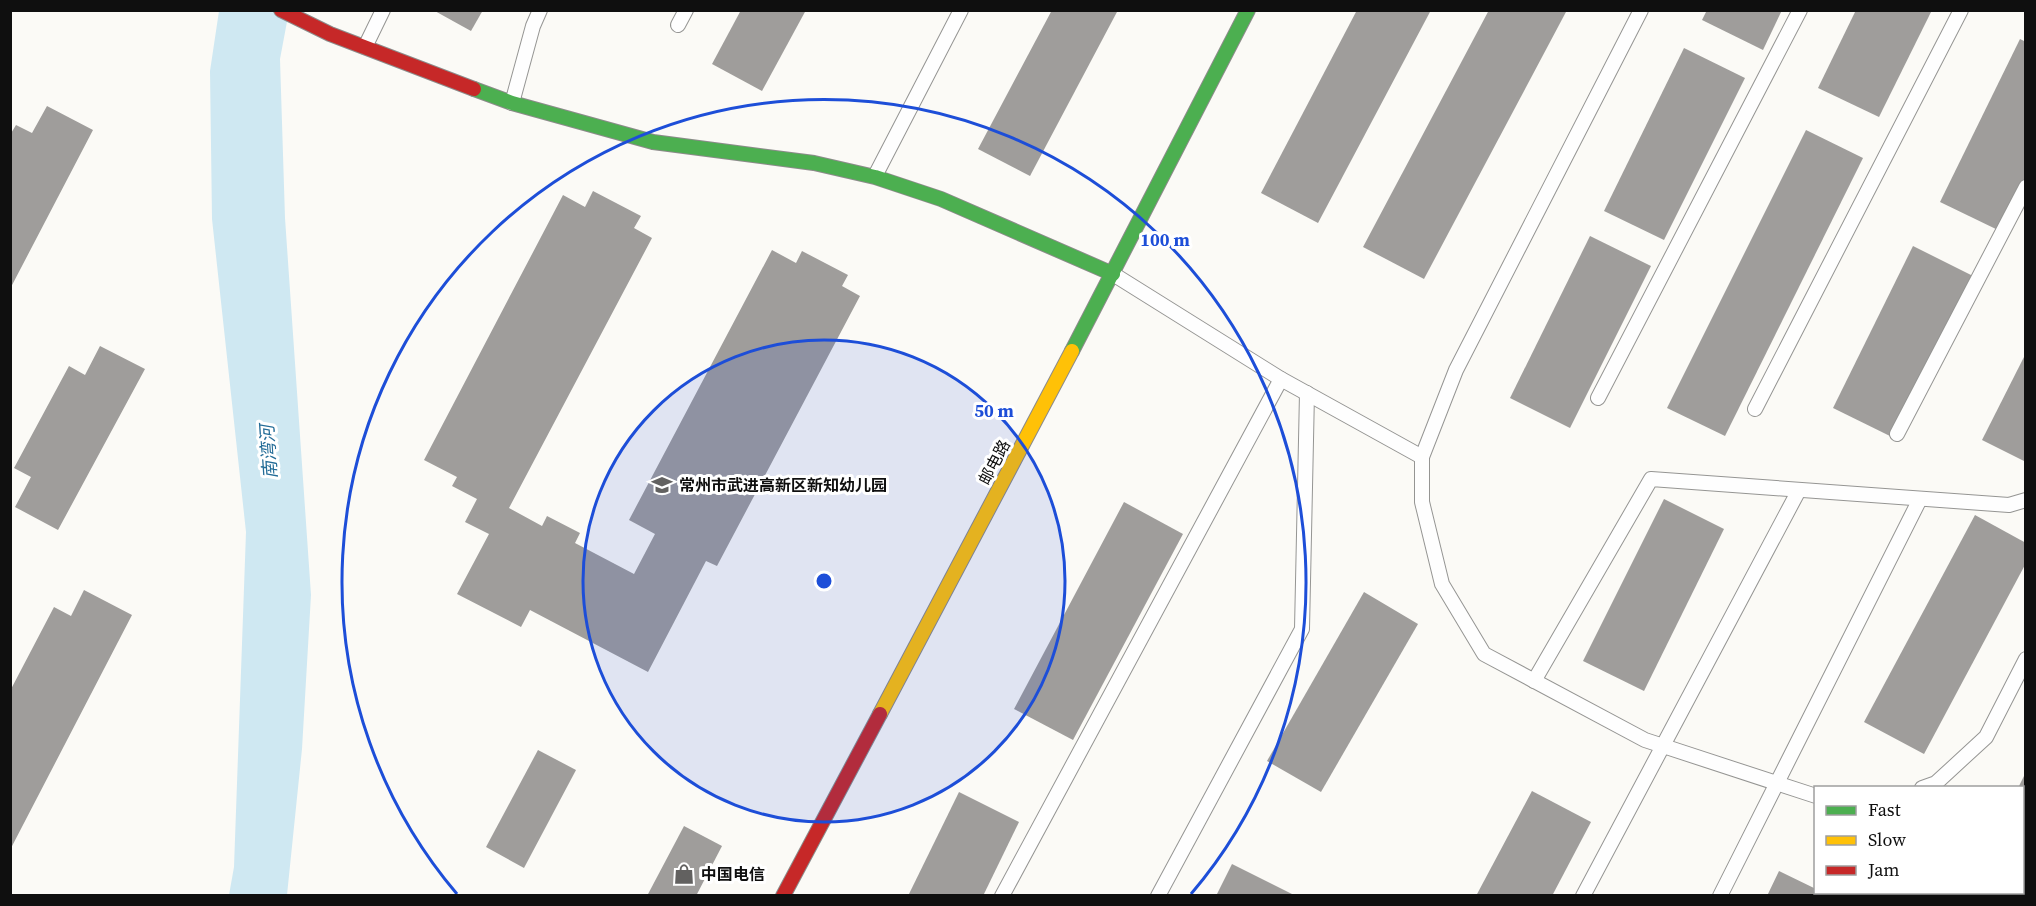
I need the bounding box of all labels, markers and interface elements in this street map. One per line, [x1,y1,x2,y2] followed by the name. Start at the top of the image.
[1140,227,1190,252] text: 100 m
[974,398,1014,423] text: 50 m
[254,421,283,480] water label: 南湾河
[973,436,1015,488] street label: 邮电路
[650,473,674,497] school or university icon: 常州市武进高新区新知幼儿园
[679,474,887,496] place label: 常州市武进高新区新知幼儿园
[814,571,834,591] centre of rings
[1814,786,2024,894] legend
[1868,797,1901,822] text: Fast
[1868,827,1906,852] text: Slow
[1867,857,1900,882] text: Jam
[672,862,696,886] shop icon: 中国电信
[701,863,765,885] place label: 中国电信

